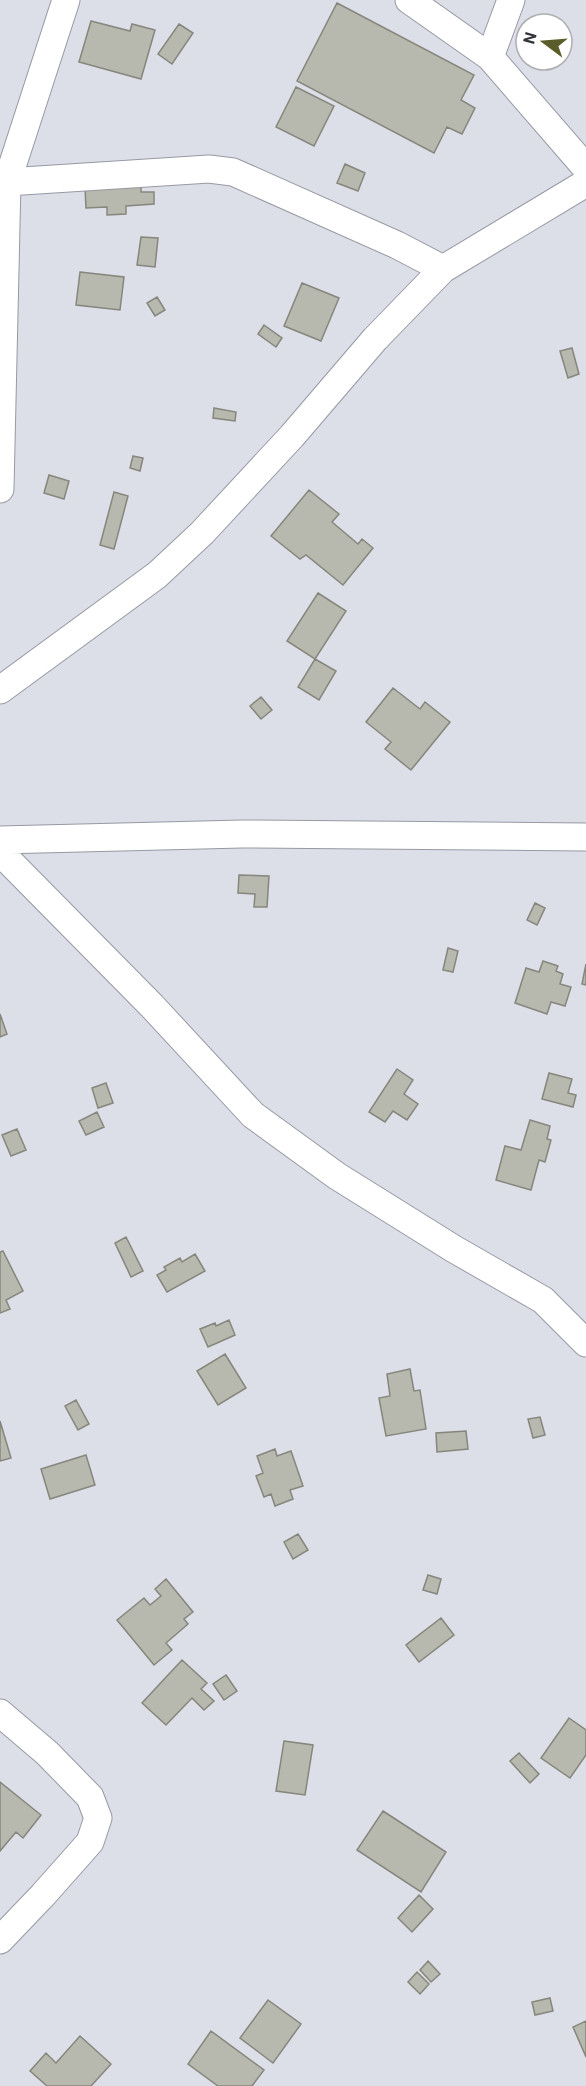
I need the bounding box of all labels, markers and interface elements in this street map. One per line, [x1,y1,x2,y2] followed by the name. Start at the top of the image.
[514,12,574,72] north arrow
[519,30,541,46] text: N

